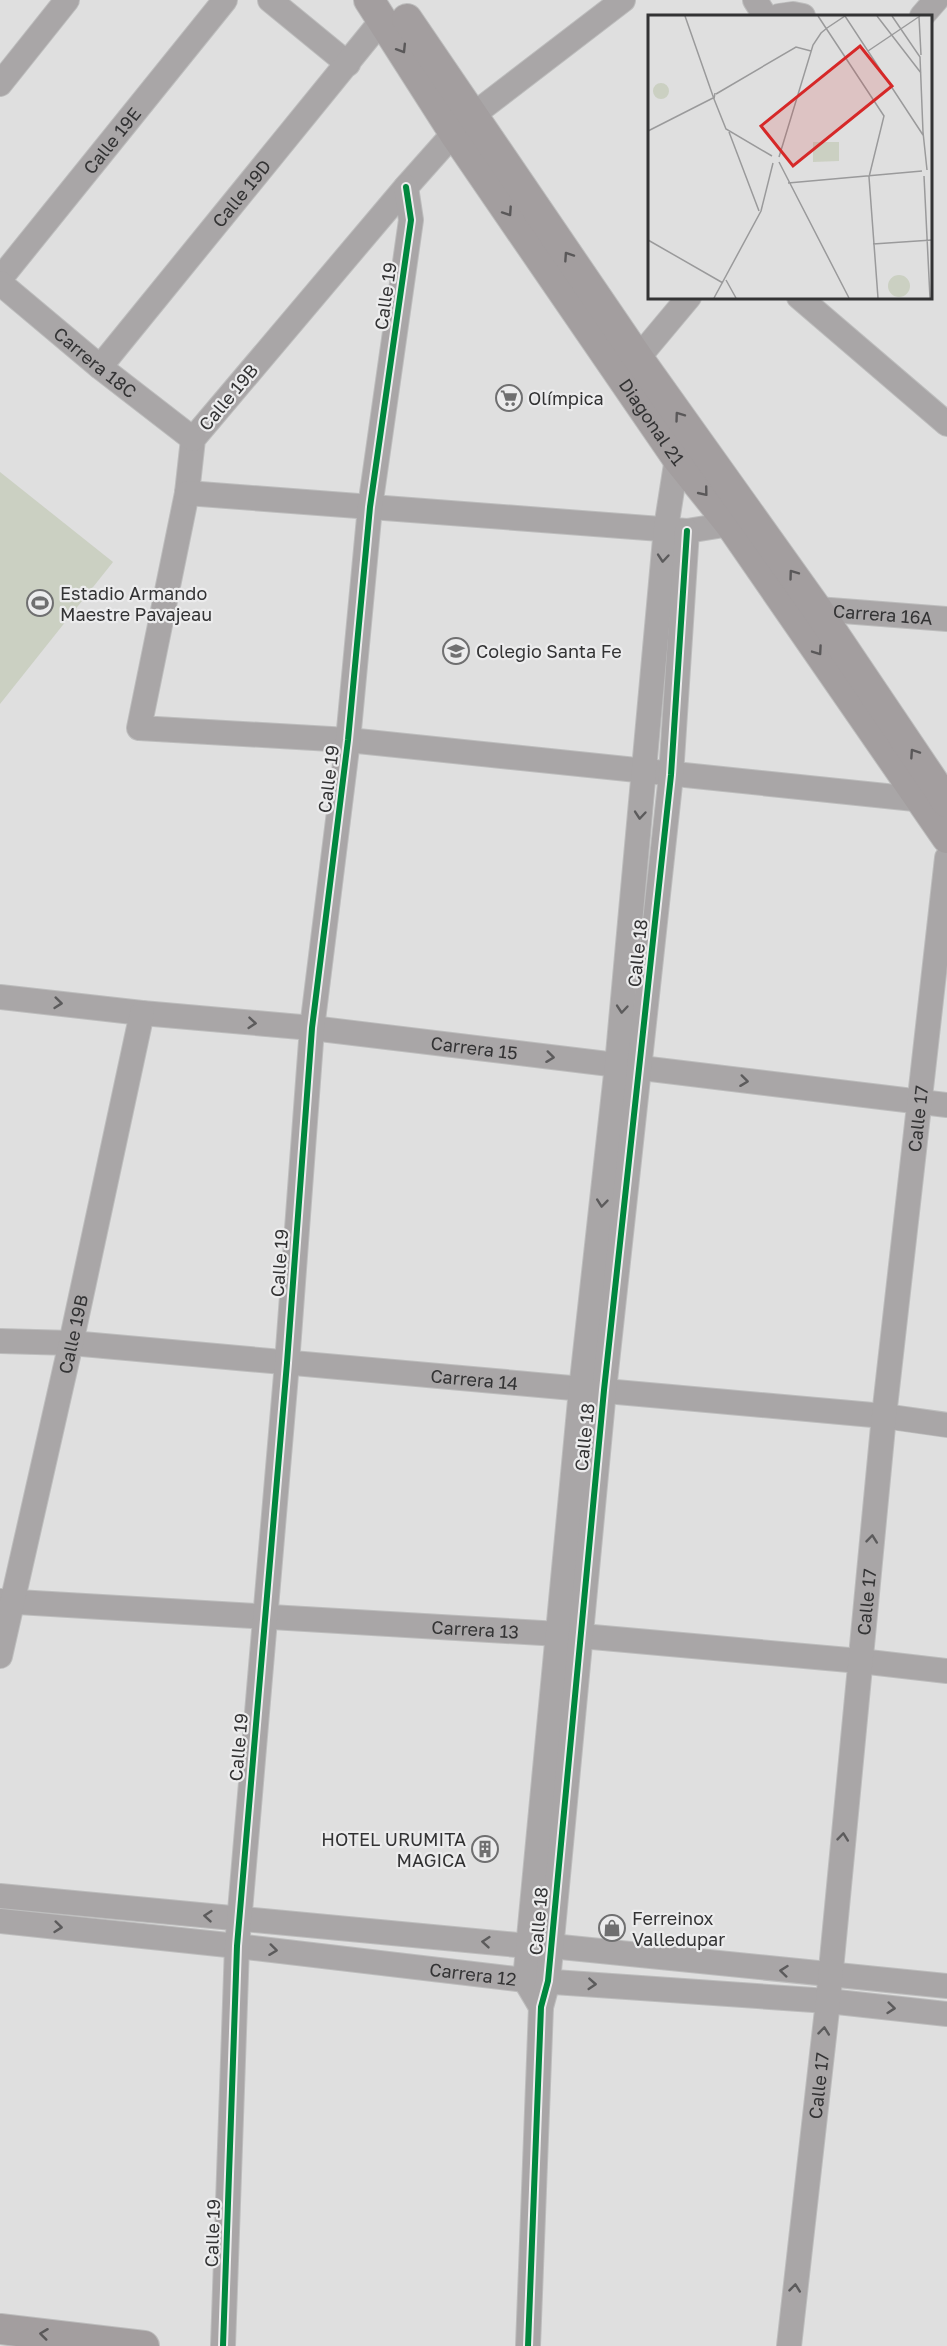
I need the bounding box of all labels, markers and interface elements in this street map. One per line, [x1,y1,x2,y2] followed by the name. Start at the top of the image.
[648,15,932,298] inset map
[394,42,405,53] one-way arrow
[78,103,145,178] street label: Calle 19E
[207,155,275,232] street label: Calle 19D
[501,205,512,216] one-way arrow
[564,251,575,262] one-way arrow
[369,261,401,331] street label: Calle 19
[49,322,141,402] street label: Carrera 18C
[194,359,262,435] street label: Calle 19B
[615,374,690,470] street label: Diagonal 21
[494,383,524,413] supermarket icon: Olímpica
[528,387,604,409] place label: Olímpica
[676,411,687,422] one-way arrow
[697,485,708,496] one-way arrow
[657,553,670,562] one-way arrow
[789,570,800,581] one-way arrow
[60,582,212,625] place label: Estadio Armando Maestre Pavajeau
[25,588,55,618] sports icon: Estadio Armando Maestre Pavajeau
[832,599,933,629] street label: Carrera 16A
[441,636,471,666] school or university icon: Colegio Santa Fe
[476,640,622,662] place label: Colegio Santa Fe
[811,644,822,655] one-way arrow
[313,744,343,814] street label: Calle 19
[910,749,921,760] one-way arrow
[634,810,647,819] one-way arrow
[622,918,652,988] street label: Calle 18
[54,997,63,1009] one-way arrow
[616,1004,629,1013] one-way arrow
[248,1016,257,1029] one-way arrow
[430,1031,519,1064] street label: Carrera 15
[546,1051,555,1063] one-way arrow
[739,1074,748,1086] one-way arrow
[903,1084,932,1153] street label: Calle 17
[596,1198,609,1207] one-way arrow
[266,1228,292,1298] street label: Calle 19
[53,1293,92,1376] street label: Calle 19B
[430,1364,519,1394] street label: Carrera 14
[569,1402,599,1472] street label: Calle 18
[865,1534,878,1543] one-way arrow
[852,1568,880,1636] street label: Calle 17
[431,1615,520,1643] street label: Carrera 13
[224,1712,252,1782] street label: Calle 19
[321,1828,466,1871] place label: HOTEL URUMITA MAGICA
[836,1833,848,1842] one-way arrow
[470,1834,500,1864] building icon: HOTEL URUMITA MAGICA
[524,1886,552,1956] street label: Calle 18
[632,1907,725,1950] place label: Ferreinox Valledupar
[203,1910,212,1923] one-way arrow
[597,1913,627,1943] shop icon: Ferreinox Valledupar
[54,1920,63,1933] one-way arrow
[481,1936,490,1949] one-way arrow
[268,1943,278,1956] one-way arrow
[428,1958,518,1990] street label: Carrera 12
[780,1965,789,1978] one-way arrow
[587,1977,597,1990] one-way arrow
[886,2001,896,2014] one-way arrow
[817,2027,830,2036] one-way arrow
[804,2051,833,2120] street label: Calle 17
[200,2198,224,2268] street label: Calle 19
[788,2283,801,2292] one-way arrow
[40,2328,49,2341] one-way arrow

